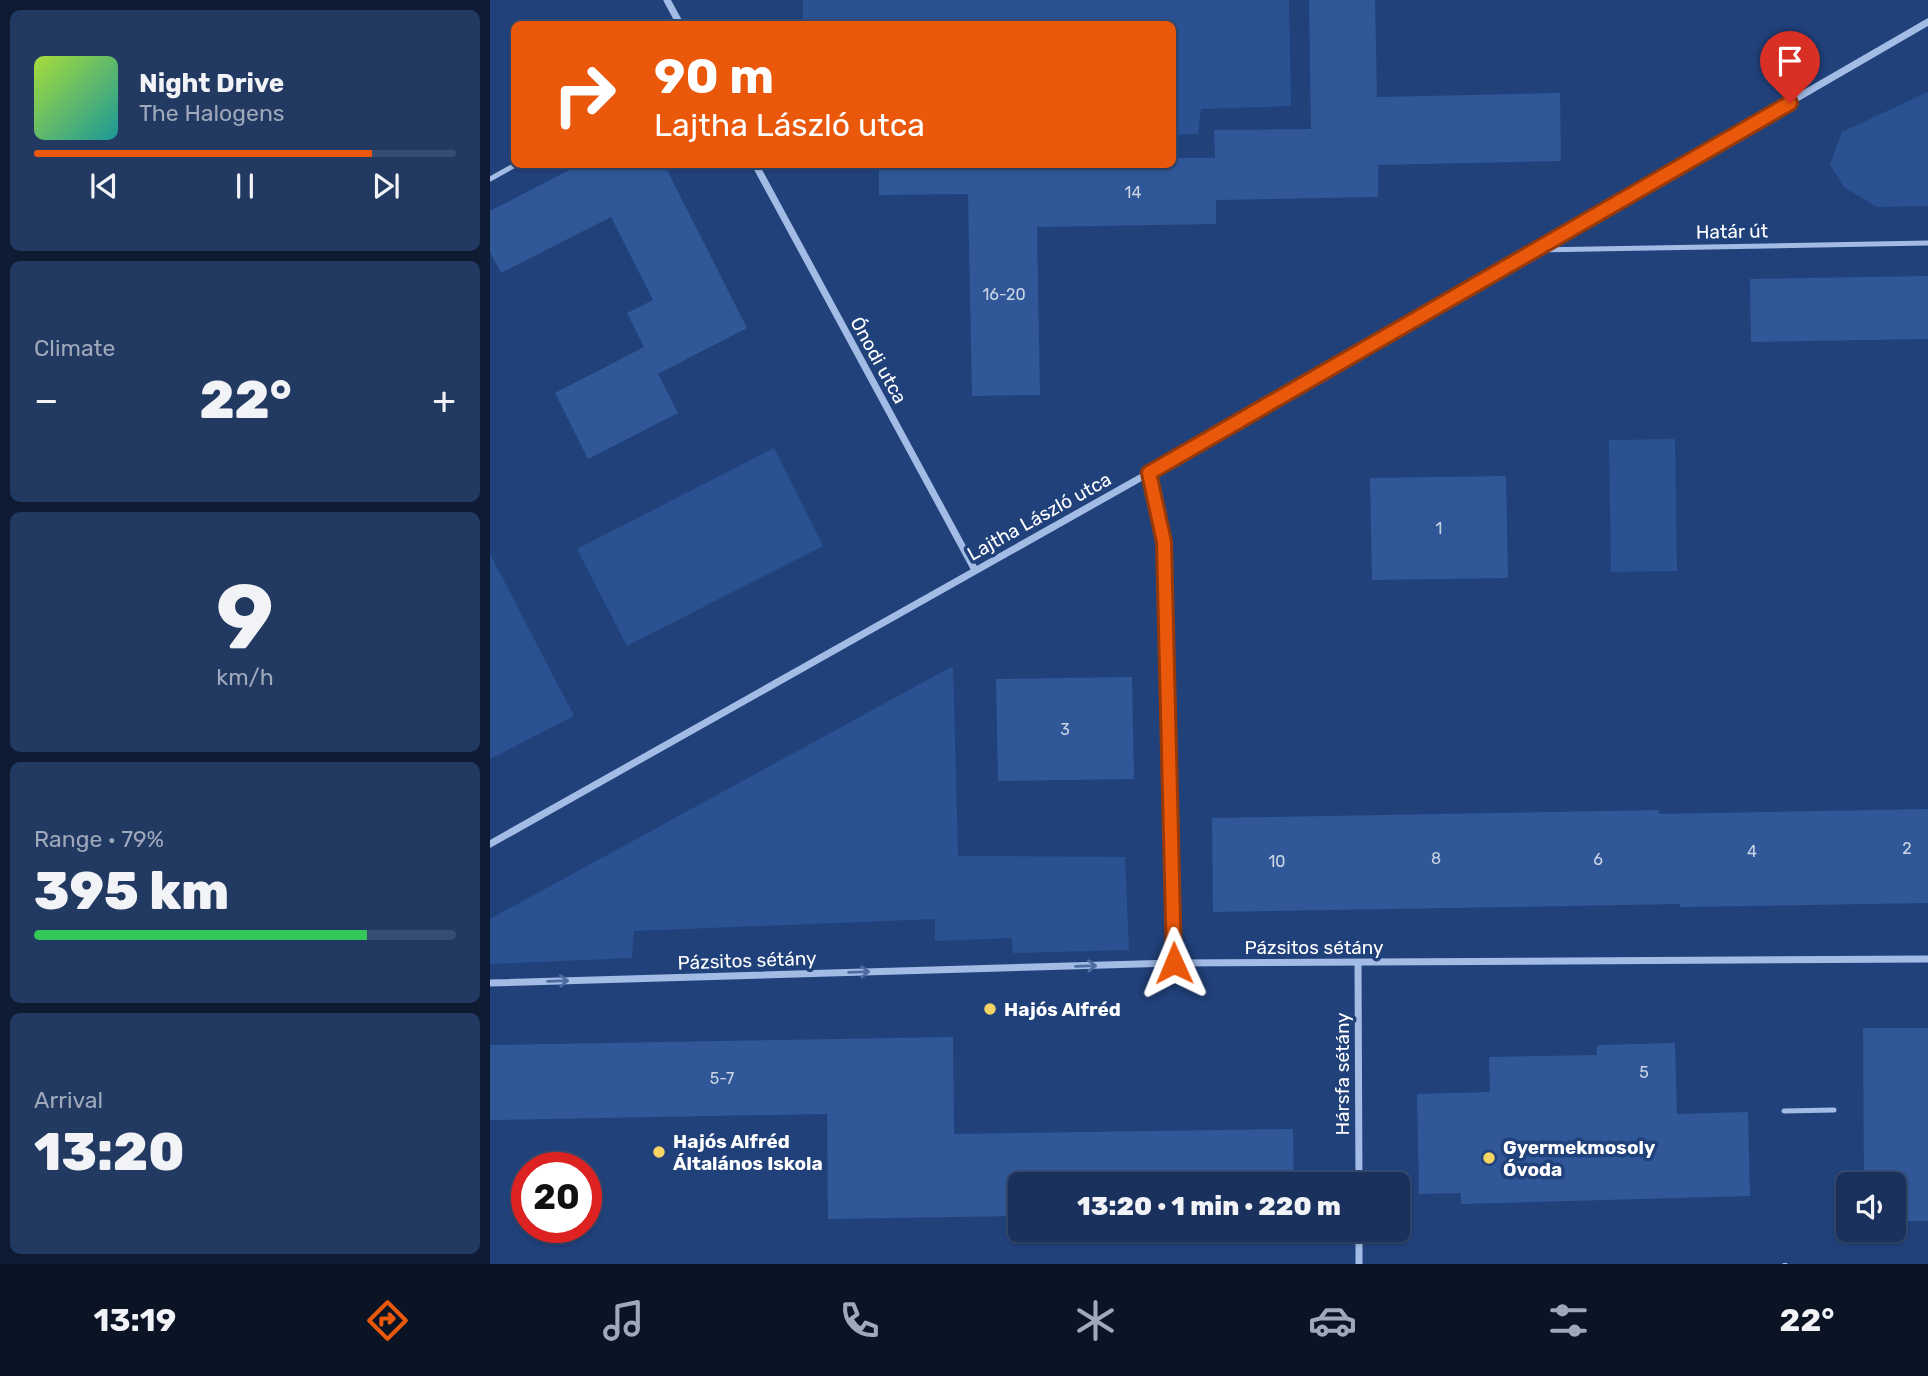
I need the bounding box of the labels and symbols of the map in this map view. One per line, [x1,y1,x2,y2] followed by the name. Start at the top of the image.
[1760,31,1820,103] pin
[1125,183,1141,202] house number: 14
[1696,219,1769,244] street label: Határ út
[982,285,1026,304] house number: 16-20
[845,313,912,408] street label: Ónodi utca
[963,467,1115,566] street label: Lajtha László utca
[1436,519,1442,538] house number: 1
[1060,720,1070,739] house number: 3
[1902,839,1912,858] house number: 2
[1747,842,1757,861] house number: 4
[1431,849,1441,868] house number: 8
[1593,850,1603,869] house number: 6
[1268,852,1286,871] house number: 10
[1137,926,1211,1000] position arrow
[1244,936,1384,959] street label: Pázsitos sétány
[677,947,817,974] street label: Pázsitos sétány
[1075,959,1098,972] one-way arrow
[847,966,870,979] one-way arrow
[546,975,569,988] one-way arrow
[1004,998,1121,1021] place label: Hajós Alfréd
[982,1001,998,1017] marker: Hajós Alfréd
[1331,1012,1354,1136] street label: Hársfa sétány
[1639,1063,1649,1082] house number: 5
[710,1069,734,1088] house number: 5-7
[673,1130,823,1175] place label: Hajós Alfréd Általános Iskola
[1503,1136,1656,1181] place label: Gyermekmosoly Óvoda
[651,1144,667,1160] marker: Hajós Alfréd Általános Iskola
[1481,1150,1497,1166] marker: Gyermekmosoly Óvoda
[511,1152,602,1243] speed limit sign: 20

